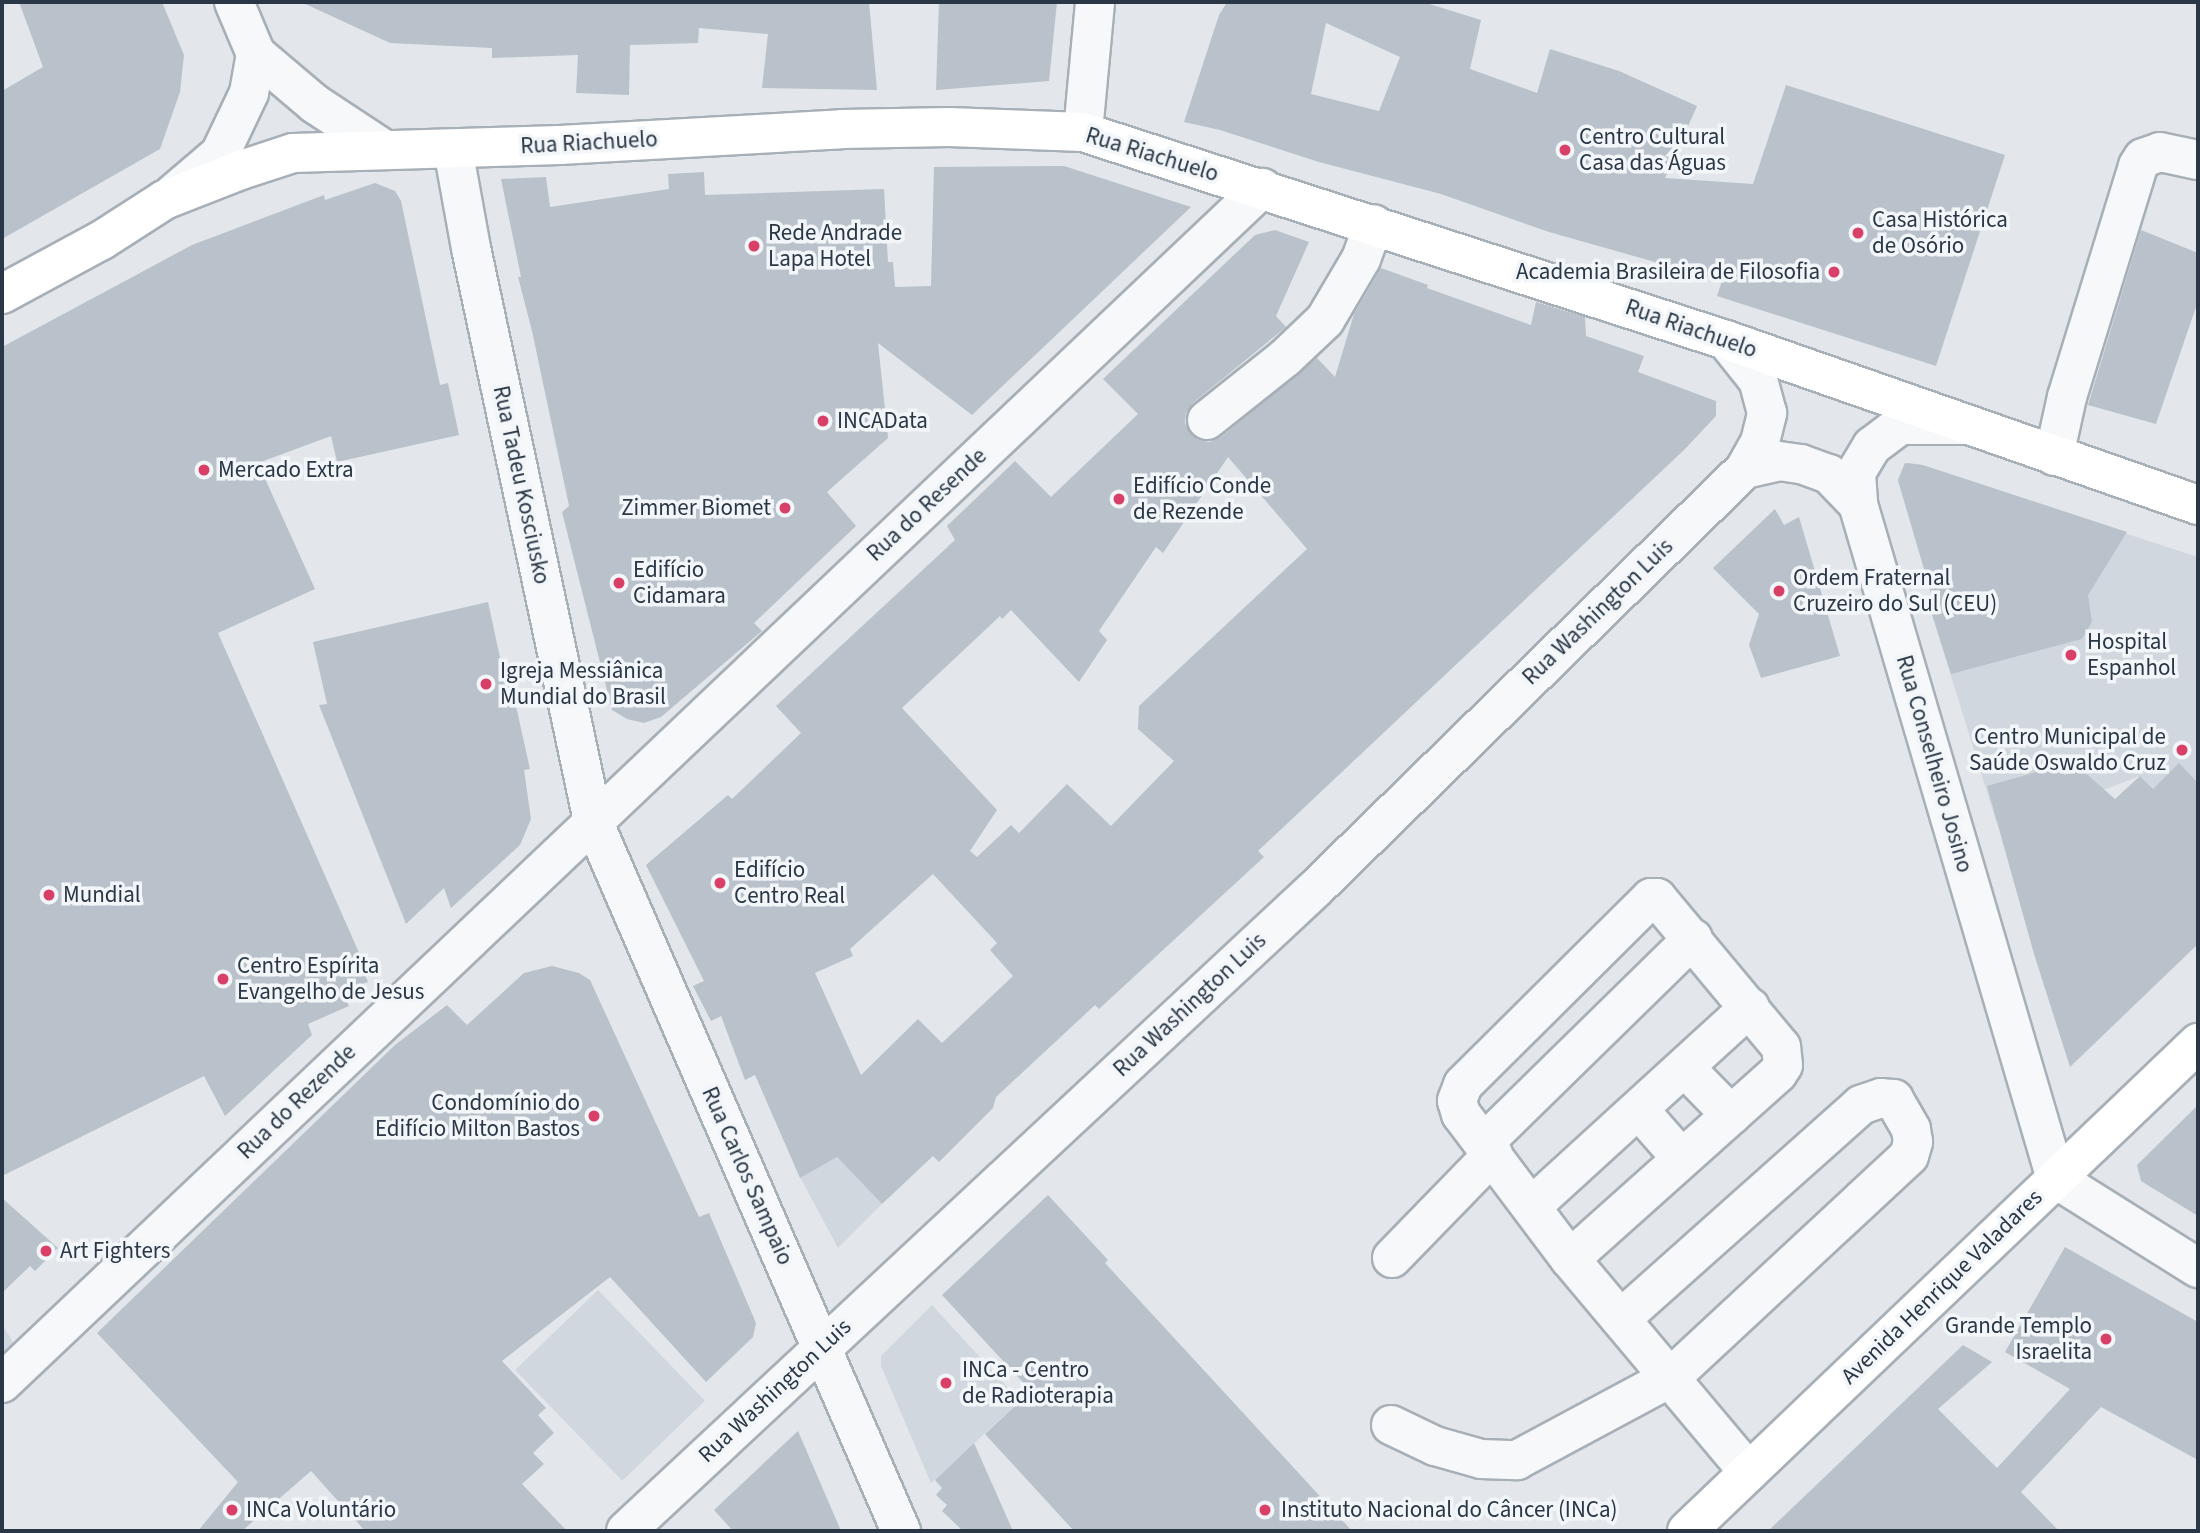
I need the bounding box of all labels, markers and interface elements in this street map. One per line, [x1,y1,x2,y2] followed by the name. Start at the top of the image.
[1082,122,1222,188] street label: Rua Riachuelo
[1579,123,1726,177] place label: Centro Cultural Casa das Águas
[520,126,658,160] street label: Rua Riachuelo
[1557,142,1573,158] marker: Centro Cultural Casa das Águas
[1872,206,2008,260] place label: Casa Histórica de Osório
[768,219,902,273] place label: Rede Andrade Lapa Hotel
[1850,225,1866,241] marker: Casa Histórica de Osório
[746,238,762,254] marker: Rede Andrade Lapa Hotel
[1516,258,1820,286] place label: Academia Brasileira de Filosofia
[1826,264,1842,280] marker: Academia Brasileira de Filosofia
[1622,294,1760,364] street label: Rua Riachuelo
[486,383,556,587] street label: Rua Tadeu Kosciusko
[837,407,928,435] place label: INCAData
[815,413,831,429] marker: INCAData
[861,443,993,567] street label: Rua do Resende
[218,456,353,484] place label: Mercado Extra
[196,462,212,478] marker: Mercado Extra
[1133,472,1271,526] place label: Edifício Conde de Rezende
[1111,491,1127,507] marker: Edifício Conde de Rezende
[621,494,771,522] place label: Zimmer Biomet
[777,500,793,516] marker: Zimmer Biomet
[1517,533,1679,691] street label: Rua Washington Luis
[633,556,726,610] place label: Edifício Cidamara
[1793,564,1997,618] place label: Ordem Fraternal Cruzeiro do Sul (CEU)
[611,575,627,591] marker: Edifício Cidamara
[1771,583,1787,599] marker: Ordem Fraternal Cruzeiro do Sul (CEU)
[2087,628,2176,682] place label: Hospital Espanhol
[2061,645,2081,665] marker: Hospital Espanhol
[1890,652,1978,876] street label: Rua Conselheiro Josino
[500,657,666,711] place label: Igreja Messiânica Mundial do Brasil
[478,676,494,692] marker: Igreja Messiânica Mundial do Brasil
[1969,723,2166,777] place label: Centro Municipal de Saúde Oswaldo Cruz
[2172,740,2192,760] marker: Centro Municipal de Saúde Oswaldo Cruz
[734,856,845,910] place label: Edifício Centro Real
[712,875,728,891] marker: Edifício Centro Real
[63,881,141,909] place label: Mundial
[41,887,57,903] marker: Mundial
[1108,927,1272,1083] street label: Rua Washington Luis
[237,952,424,1006] place label: Centro Espírita Evangelho de Jesus
[215,971,231,987] marker: Centro Espírita Evangelho de Jesus
[232,1039,362,1165] street label: Rua do Rezende
[695,1083,799,1269] street label: Rua Carlos Sampaio
[375,1089,580,1143] place label: Condomínio do Edifício Milton Bastos
[586,1108,602,1124] marker: Condomínio do Edifício Milton Bastos
[1836,1184,2048,1390] street label: Avenida Henrique Valadares
[60,1237,170,1265] place label: Art Fighters
[38,1243,54,1259] marker: Art Fighters
[1945,1312,2092,1366] place label: Grande Templo Israelita
[693,1313,857,1469] street label: Rua Washington Luis
[2098,1331,2114,1347] marker: Grande Templo Israelita
[962,1356,1114,1410] place label: INCa - Centro de Radioterapia
[936,1373,956,1393] marker: INCa - Centro de Radioterapia
[246,1496,396,1524] place label: INCa Voluntário
[1281,1496,1617,1524] place label: Instituto Nacional do Câncer (INCa)
[1255,1500,1275,1520] marker: Instituto Nacional do Câncer (INCa)
[224,1502,240,1518] marker: INCa Voluntário

